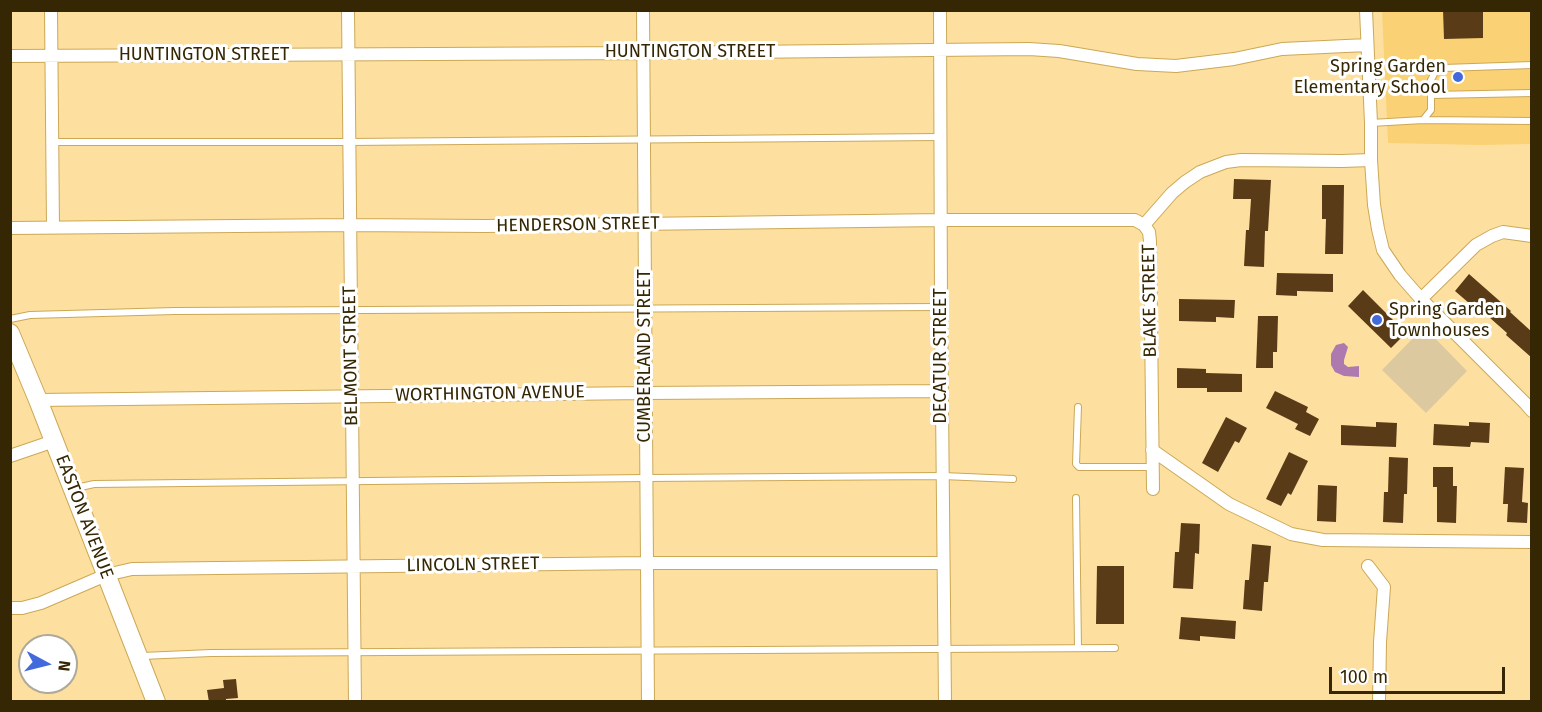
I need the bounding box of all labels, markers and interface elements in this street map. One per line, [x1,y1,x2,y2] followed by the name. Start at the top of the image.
[605,41,775,63] street label: HUNTINGTON STREET
[119,44,289,66] street label: HUNTINGTON STREET
[1294,56,1446,98] place label: Spring Garden Elementary School
[1451,70,1465,84] marker: Spring Garden Elementary School
[496,213,660,237] street label: HENDERSON STREET
[1138,244,1162,358] street label: BLAKE STREET
[634,269,656,443] street label: CUMBERLAND STREET
[339,286,363,426] street label: BELMONT STREET
[930,288,952,424] street label: DECATUR STREET
[1389,299,1505,342] place label: Spring Garden Townhouses
[1370,313,1384,327] marker: Spring Garden Townhouses
[395,382,585,406] street label: WORTHINGTON AVENUE
[50,452,118,582] street label: EASTON AVENUE
[406,553,540,577] street label: LINCOLN STREET
[18,634,78,694] north arrow
[1332,655,1508,693] scale bar
[54,660,74,672] text: N
[1340,666,1388,688] text: 100 m

